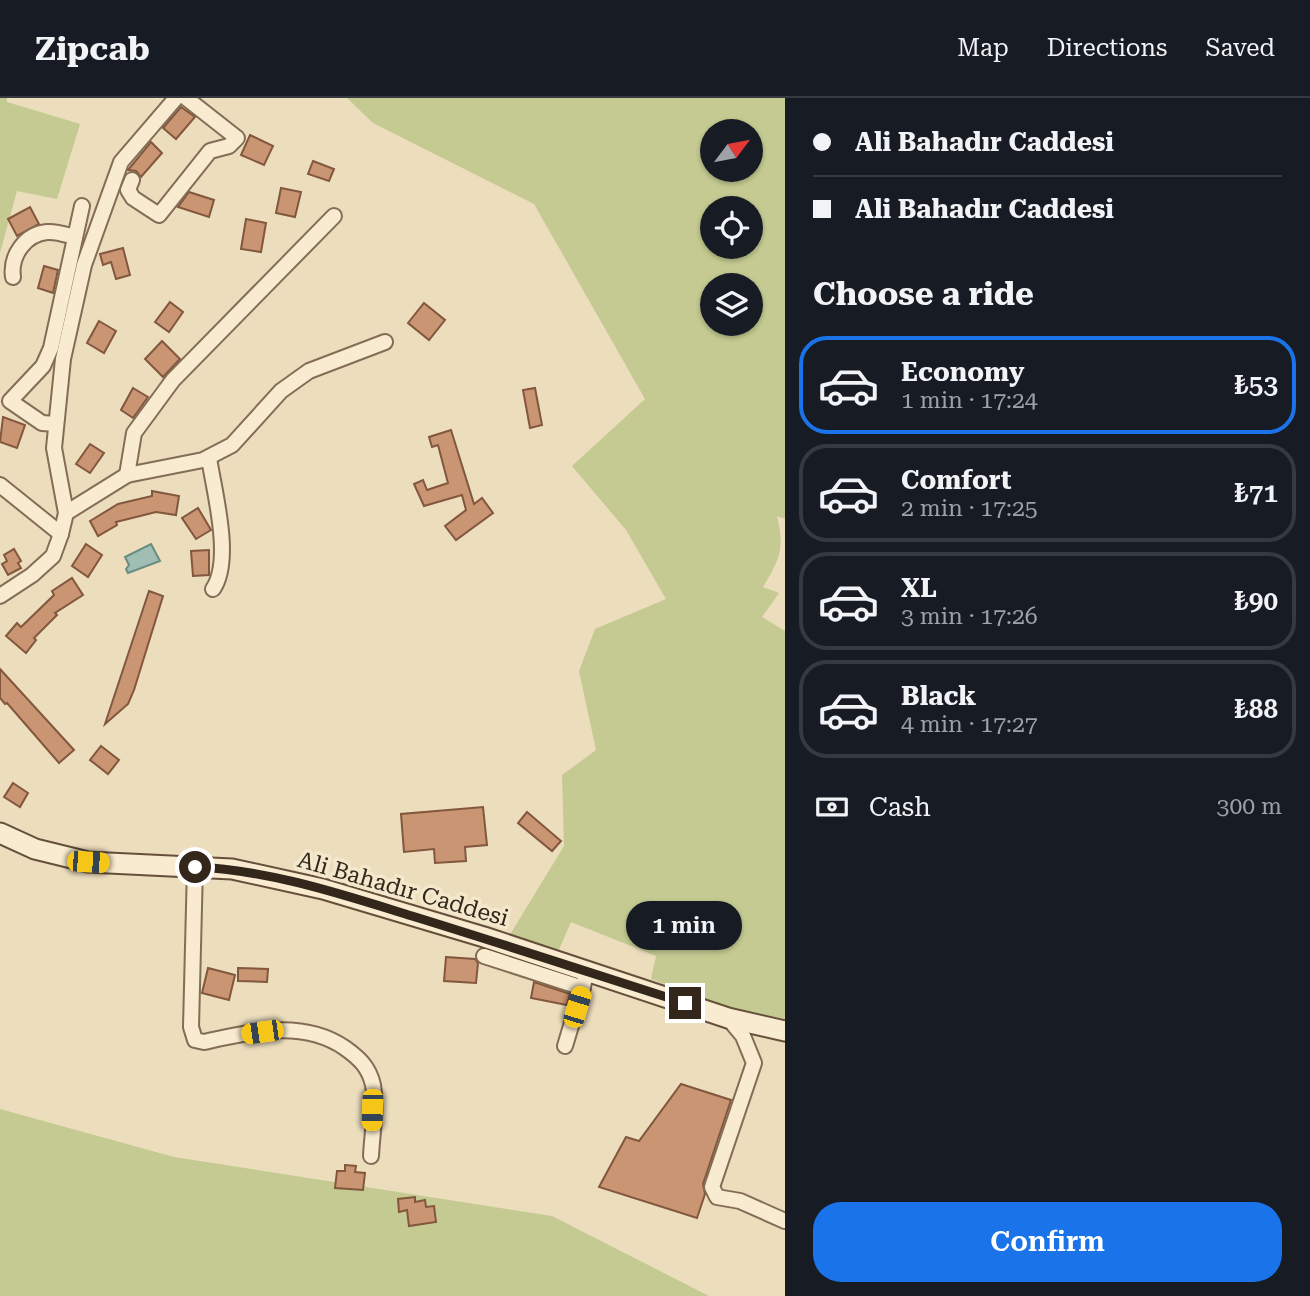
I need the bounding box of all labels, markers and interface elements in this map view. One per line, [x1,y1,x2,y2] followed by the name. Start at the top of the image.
[35,29,150,68] text: Zipcab
[957,34,1009,62] text: Map
[1047,34,1167,62] text: Directions
[1205,34,1275,62] text: Saved
[700,119,763,182] north arrow
[700,119,763,336] map controls
[855,127,1114,157] text: Ali Bahadır Caddesi
[855,194,1114,224] text: Ali Bahadır Caddesi
[700,196,763,259] button: locate
[700,273,763,336] button: layers
[813,275,1034,313] text: Choose a ride
[817,354,880,417] icon: car
[901,357,1024,387] text: Economy
[1234,370,1278,400] text: ₺53
[901,387,1038,414] text: 1 min · 17:24
[817,462,880,525] icon: car
[901,465,1011,495] text: Comfort
[1234,478,1278,508] text: ₺71
[901,495,1038,522] text: 2 min · 17:25
[817,570,880,633] icon: car
[901,573,937,603] text: XL
[1234,586,1278,616] text: ₺90
[901,603,1038,630] text: 3 min · 17:26
[817,678,880,741] icon: car
[901,681,976,711] text: Black
[1234,694,1278,724] text: ₺88
[901,711,1038,738] text: 4 min · 17:27
[813,788,851,826] icon: cash
[869,792,931,822] text: Cash
[1217,793,1282,820] text: 300 m
[295,846,511,932] street label: Ali Bahadır Caddesi
[67,850,110,874] car
[179,851,211,883] route start
[627,902,743,950] callout: 1 min
[652,912,716,939] text: 1 min
[561,984,594,1030] car
[669,987,701,1019] route end
[240,1019,285,1045] car
[361,1089,384,1131] car
[813,1202,1282,1282] button: Confirm

